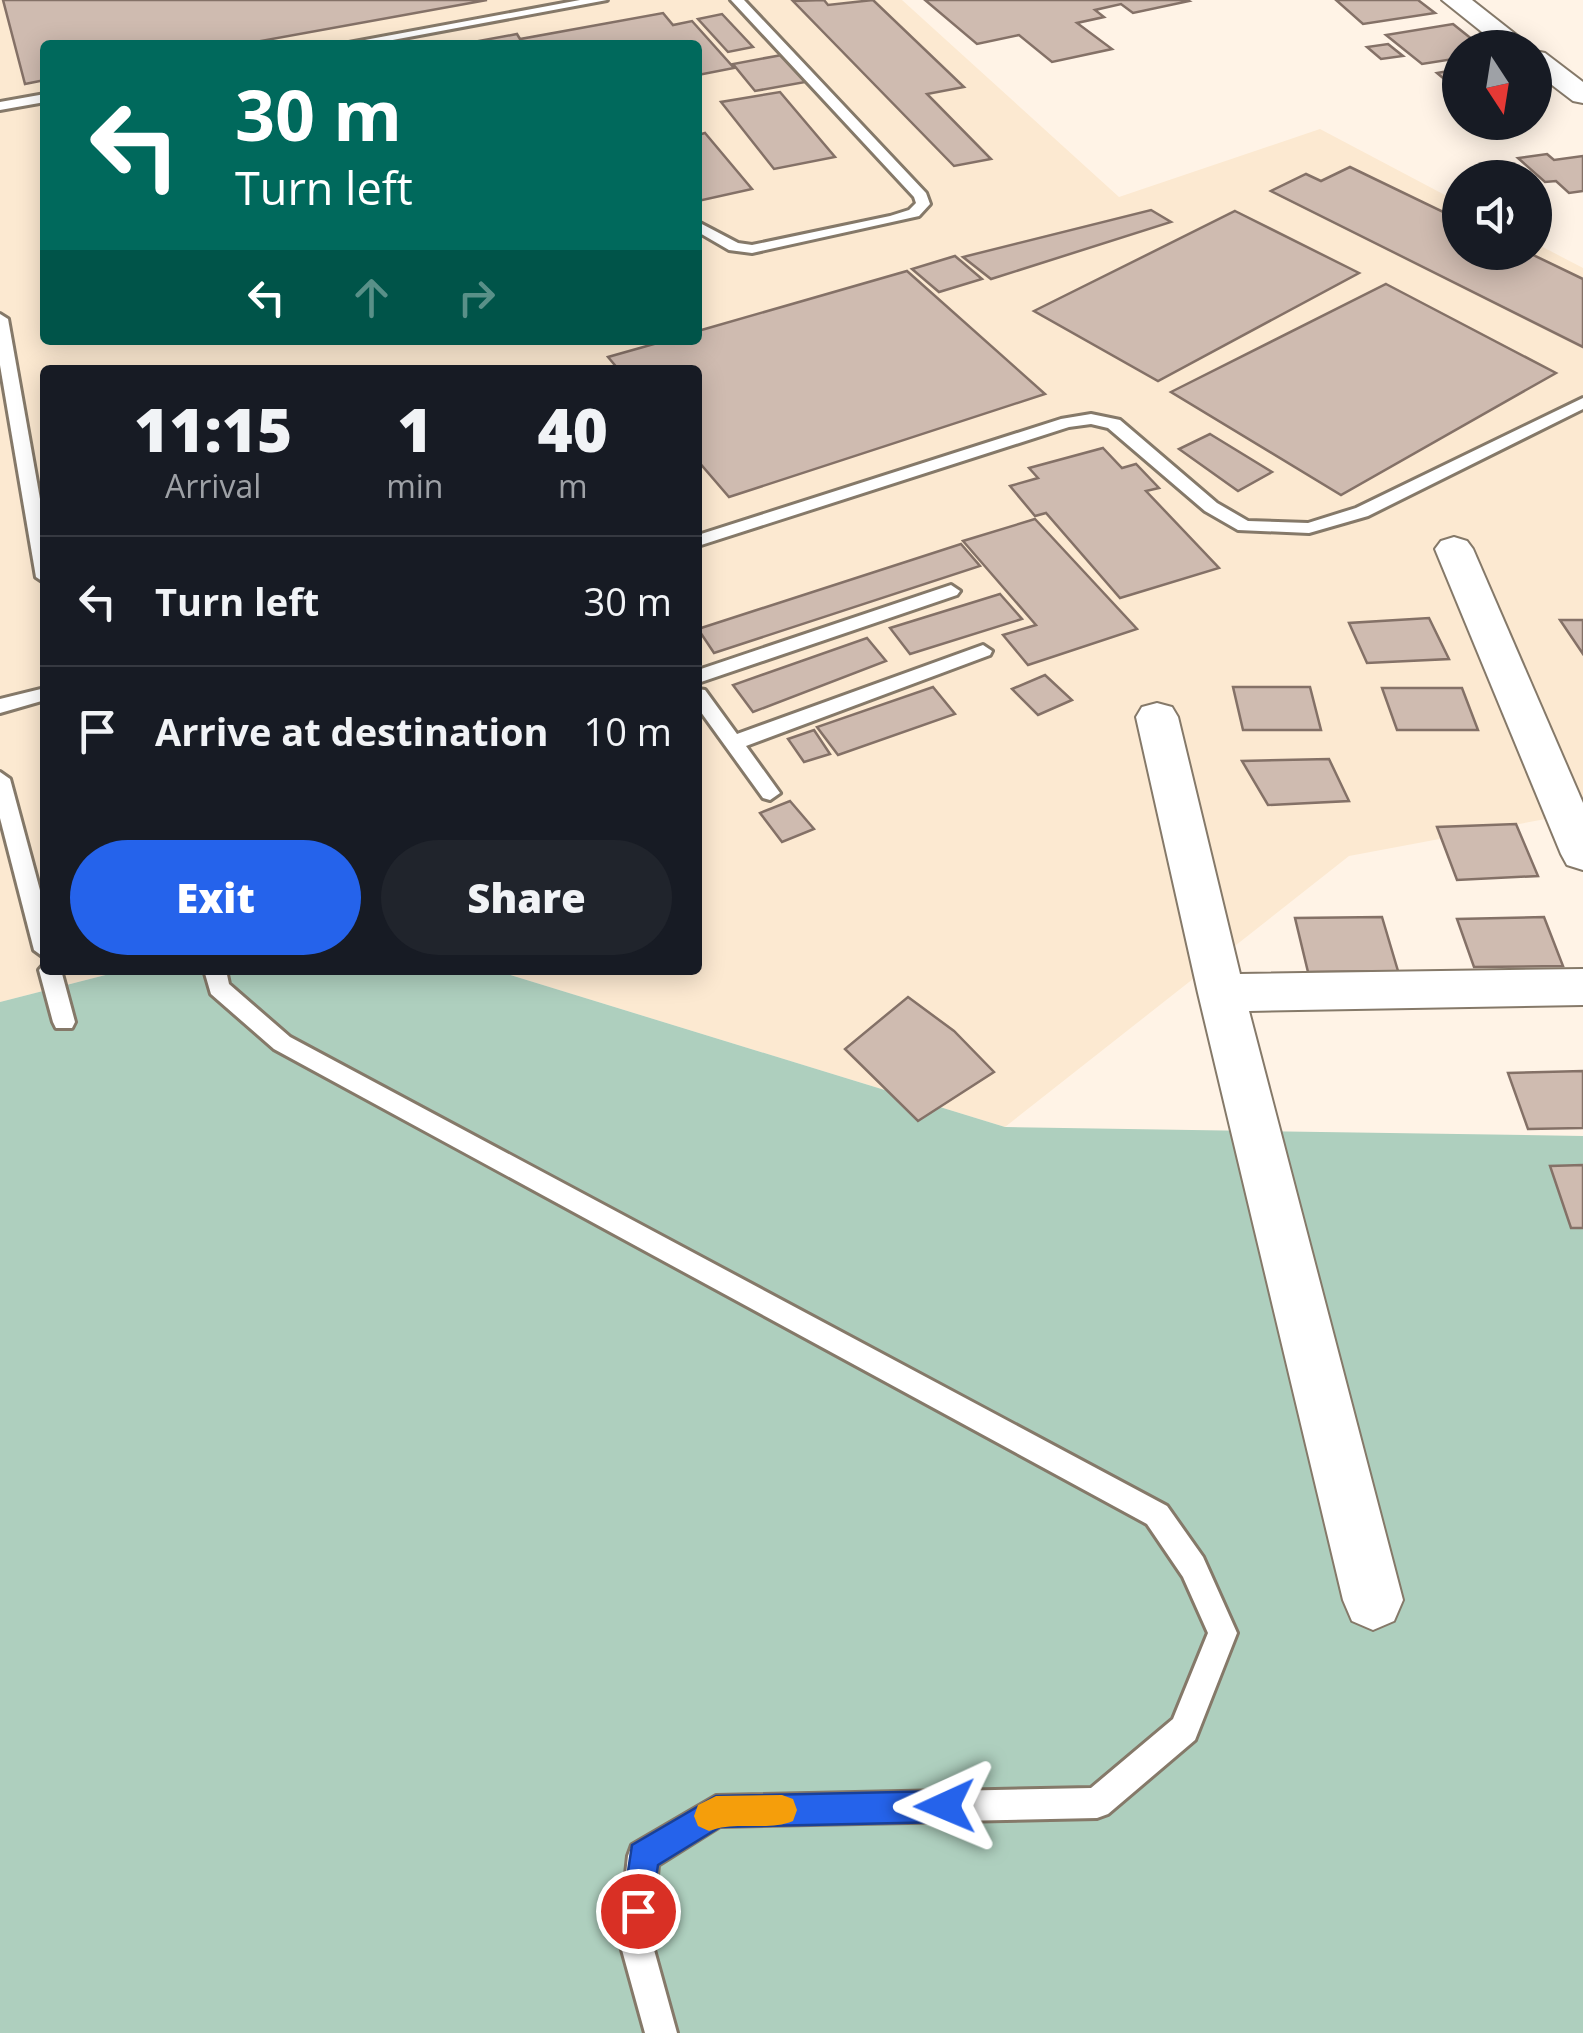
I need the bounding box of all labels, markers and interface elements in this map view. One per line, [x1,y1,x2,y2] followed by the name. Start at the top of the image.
[1442,30,1552,140] north arrow
[1442,30,1552,270] map controls
[235,66,402,162] text: 30 m
[70,80,200,210] icon: left
[235,157,413,218] text: Turn left
[1442,160,1552,270] button: sound
[239,270,294,325] icon: left
[344,270,399,325] icon: ahead
[449,270,504,325] icon: right
[134,388,292,470] text: 11:15
[397,388,432,470] text: 1
[538,388,608,470] text: 40
[165,464,261,507] text: Arrival
[386,464,443,507] text: min
[558,464,588,507] text: m
[70,574,125,629] icon: left
[155,575,319,627] text: Turn left
[583,575,672,627] text: 30 m
[70,704,125,759] icon: arrive
[155,705,549,757] text: Arrive at destination
[583,705,672,757] text: 10 m
[70,840,361,955] button: Exit
[381,840,672,955] button: Share
[893,1754,997,1858] position arrow
[596,1869,681,1954] pin
[611,1884,666,1939] icon: arrive

